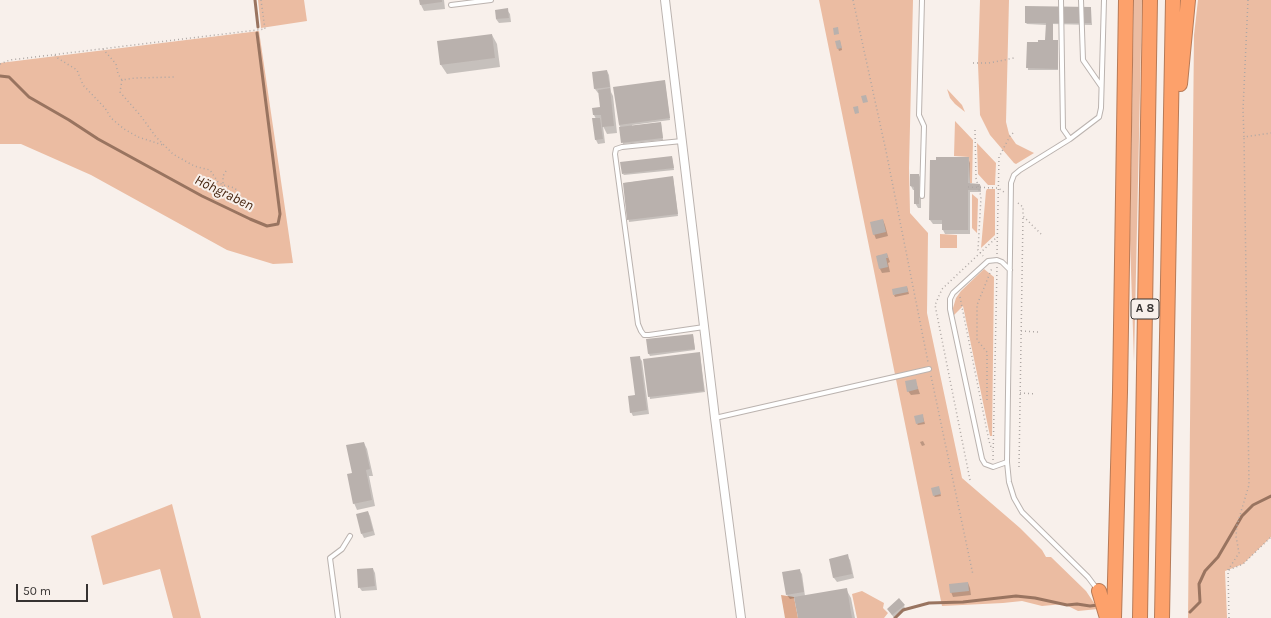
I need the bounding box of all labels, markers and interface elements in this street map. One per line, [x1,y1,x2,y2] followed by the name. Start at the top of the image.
[192,172,256,214] water label: Höhgraben
[1131,299,1159,319] road number: A 8
[18,576,90,602] scale bar
[23,584,51,598] text: 50 m

